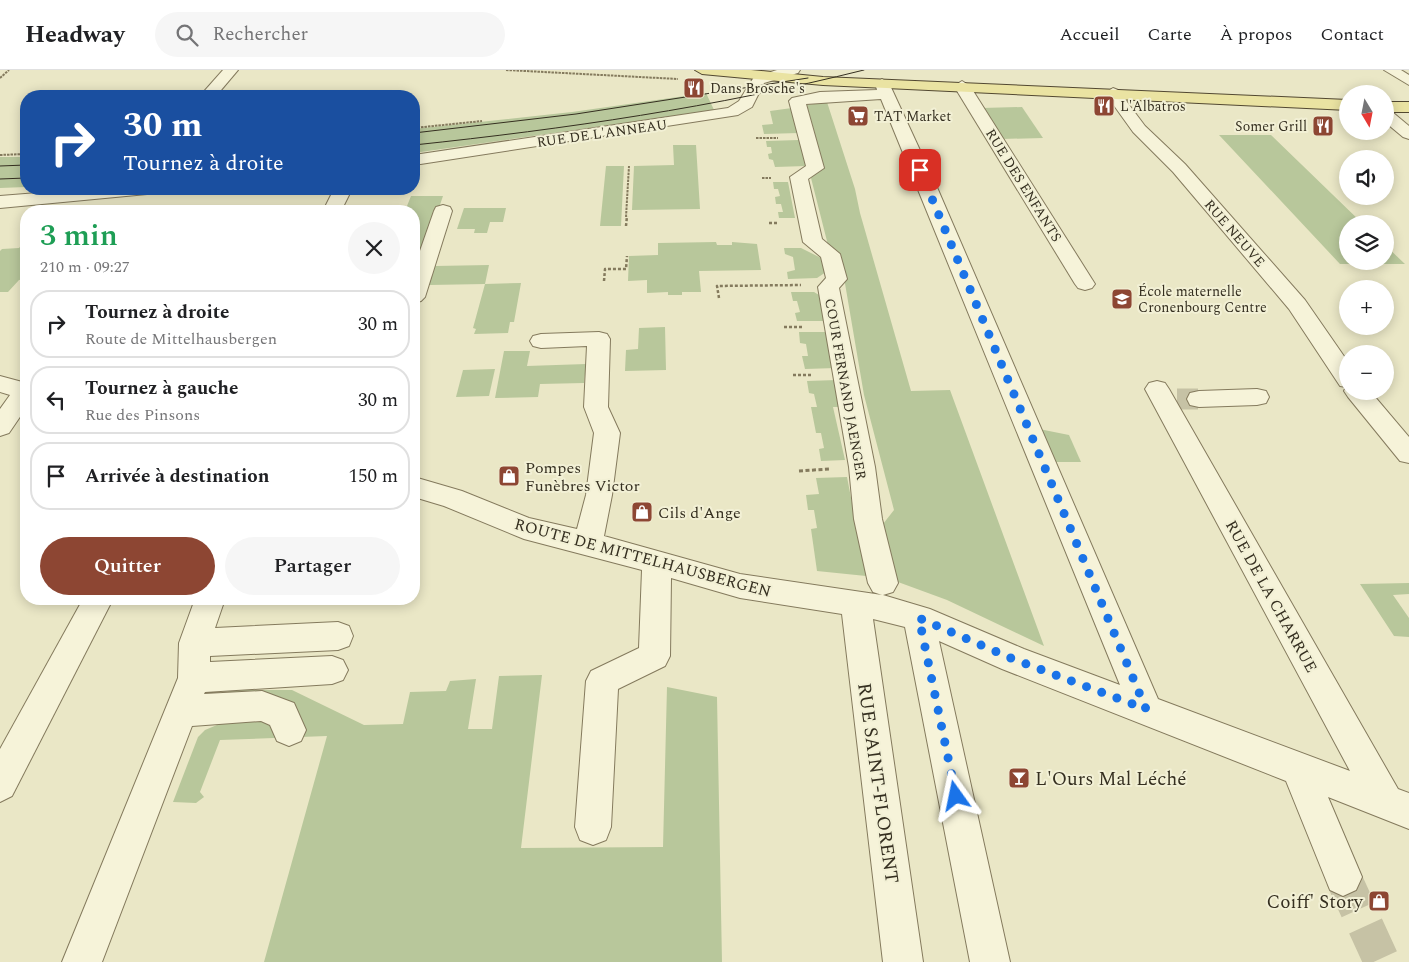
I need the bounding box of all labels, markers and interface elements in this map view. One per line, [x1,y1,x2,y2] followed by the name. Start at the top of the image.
[155,12,505,57] search box
[25,17,125,53] text: Headway
[213,20,308,49] text: Rechercher
[173,21,201,49] icon: search
[1059,21,1120,48] text: Accueil
[1148,21,1192,48] text: Carte
[1220,21,1293,48] text: À propos
[1321,21,1384,48] text: Contact
[682,76,706,100] restaurant icon: Dans Brosche's
[710,78,805,99] place label: Dans Brosche's
[1339,85,1394,140] north arrow
[1339,85,1394,400] map controls
[1092,94,1116,118] restaurant icon: L'Albatros
[1120,96,1186,117] place label: L'Albatros
[123,99,203,152] text: 30 m
[846,104,870,128] supermarket icon: TAT Market
[874,106,951,127] place label: TAT Market
[40,110,105,175] icon: right
[535,114,669,153] street label: RUE DE L'ANNEAU
[1311,114,1335,138] restaurant icon: Somer Grill
[1235,116,1307,137] place label: Somer Grill
[980,125,1067,246] street label: RUE DES ENFANTS
[123,147,284,180] text: Tournez à droite
[899,149,941,191] pin
[1339,150,1394,205] button: sound
[906,156,934,184] icon: arrive
[1199,195,1270,272] street label: RUE NEUVE
[40,213,118,259] text: 3 min
[1339,215,1394,270] button: layers
[348,222,400,274] button: close
[40,255,130,279] text: 210 m · 09:27
[1339,280,1394,335] button: +
[1138,281,1267,318] place label: École maternelle Cronenbourg Centre
[1110,287,1134,311] school or university icon: École maternelle Cronenbourg Centre
[819,297,872,482] street label: COUR FERNAND JAENGER
[85,298,229,327] text: Tournez à droite
[42,310,70,338] icon: right
[358,310,398,339] text: 30 m
[85,327,277,351] text: Route de Mittelhausbergen
[1339,345,1394,400] button: −
[85,374,238,403] text: Tournez à gauche
[42,386,70,414] icon: left
[358,386,398,415] text: 30 m
[85,403,200,427] text: Rue des Pinsons
[525,456,640,498] place label: Pompes Funèbres Victor
[42,462,70,490] icon: arrive
[85,462,269,491] text: Arrivée à destination
[348,462,398,491] text: 150 m
[497,464,521,488] shop icon: Pompes Funèbres Victor
[630,500,654,524] shop icon: Cils d'Ange
[658,501,741,525] place label: Cils d'Ange
[512,512,774,604] street label: ROUTE DE MITTELHAUSBERGEN
[1219,516,1323,677] street label: RUE DE LA CHARRUE
[40,537,215,595] button: Quitter
[225,537,400,595] button: Partager
[849,681,906,886] street label: RUE SAINT-FLORENT
[1035,765,1187,794] place label: L'Ours Mal Léché
[1007,766,1031,790] bar icon: L'Ours Mal Léché
[929,769,981,821] position arrow
[1267,888,1364,917] place label: Coiff' Story
[1367,889,1391,913] shop icon: Coiff' Story

